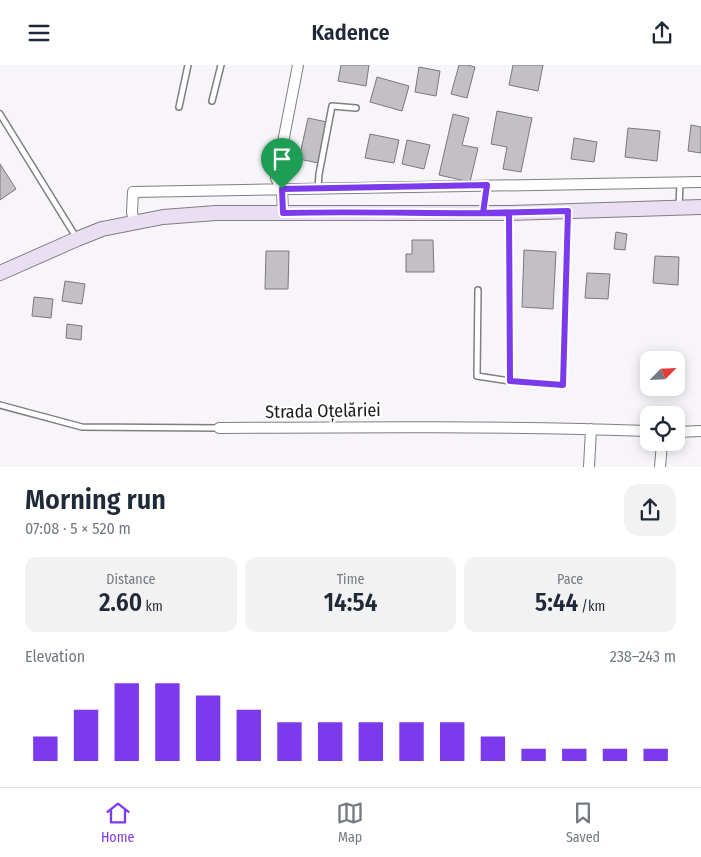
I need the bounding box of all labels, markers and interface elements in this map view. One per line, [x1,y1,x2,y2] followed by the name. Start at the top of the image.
[25,19,53,47] icon: menu
[311,19,390,46] text: Kadence
[648,19,676,47] icon: share
[261,138,303,189] pin
[268,145,296,173] icon: arrive
[640,351,685,396] north arrow
[640,351,685,451] map controls
[265,399,381,423] street label: Strada Oțelăriei
[640,406,685,451] button: locate
[25,483,166,516] text: Morning run
[624,484,676,536] button: share
[25,519,131,538] text: 07:08 · 5 × 520 m
[106,571,155,588] text: Distance
[337,571,364,588] text: Time
[557,571,583,588] text: Pace
[99,588,142,618] text: 2.60
[324,588,377,618] text: 14:54
[535,588,578,618] text: 5:44
[142,598,163,615] text: km
[578,598,605,615] text: /km
[25,647,85,666] text: Elevation
[610,647,676,666] text: 238–243 m
[101,799,134,846] tab: Home
[336,799,364,846] tab: Map
[566,799,600,846] tab: Saved

